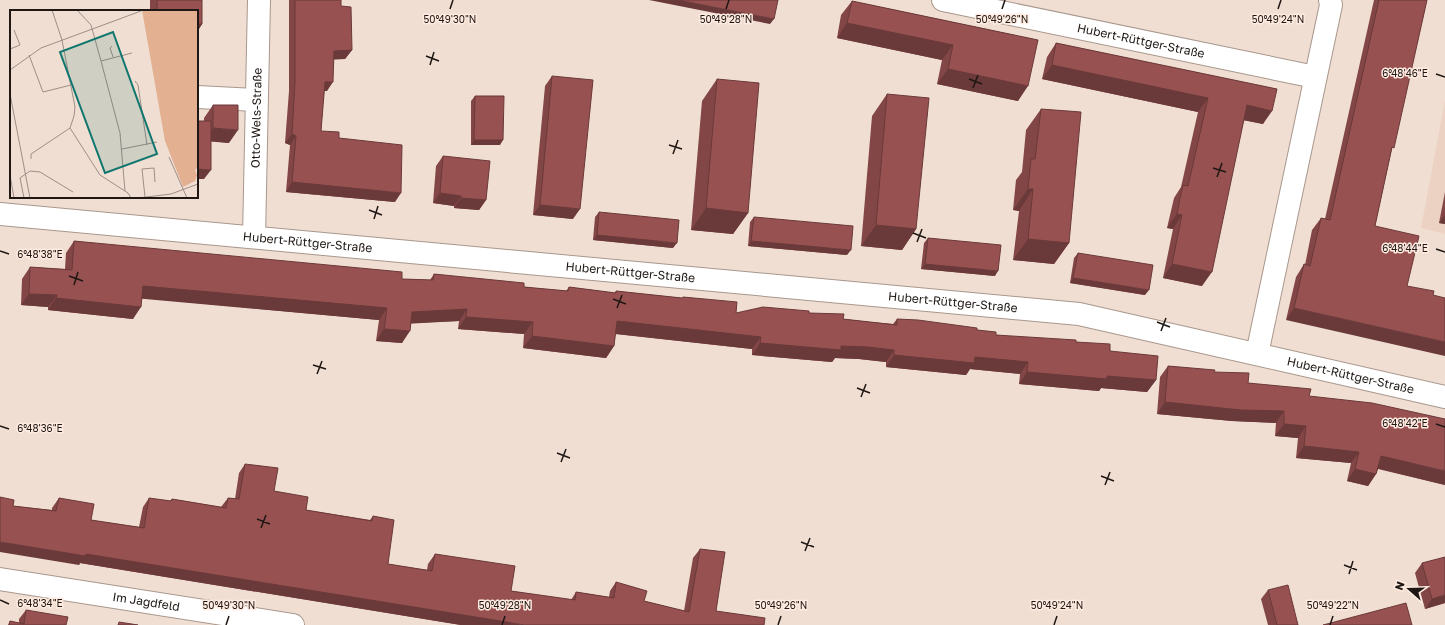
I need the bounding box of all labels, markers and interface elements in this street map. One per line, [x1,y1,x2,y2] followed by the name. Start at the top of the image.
[10,10,198,198] inset map
[424,13,476,25] text: 50°49'30"N
[700,13,752,25] text: 50°49'28"N
[976,13,1028,25] text: 50°49'26"N
[1252,13,1304,25] text: 50°49'24"N
[1076,20,1206,61] street label: Hubert-Rüttger-Straße
[1382,67,1428,79] text: 6°48'46"E
[247,68,265,168] street label: Otto-Wels-Straße
[242,229,373,255] street label: Hubert-Rüttger-Straße
[1382,242,1428,254] text: 6°48'44"E
[17,248,63,260] text: 6°48'38"E
[565,258,696,285] street label: Hubert-Rüttger-Straße
[888,288,1018,315] street label: Hubert-Rüttger-Straße
[1286,353,1416,397] street label: Hubert-Rüttger-Straße
[1382,417,1428,429] text: 6°48'42"E
[17,422,63,434] text: 6°48'36"E
[1389,569,1429,609] north arrow
[1392,579,1407,592] text: N
[112,589,181,614] street label: Im Jagdfeld
[17,597,63,609] text: 6°48'34"E
[203,599,255,611] text: 50°49'30"N
[479,599,531,611] text: 50°49'28"N
[755,599,807,611] text: 50°49'26"N
[1031,599,1083,611] text: 50°49'24"N
[1307,599,1359,611] text: 50°49'22"N

